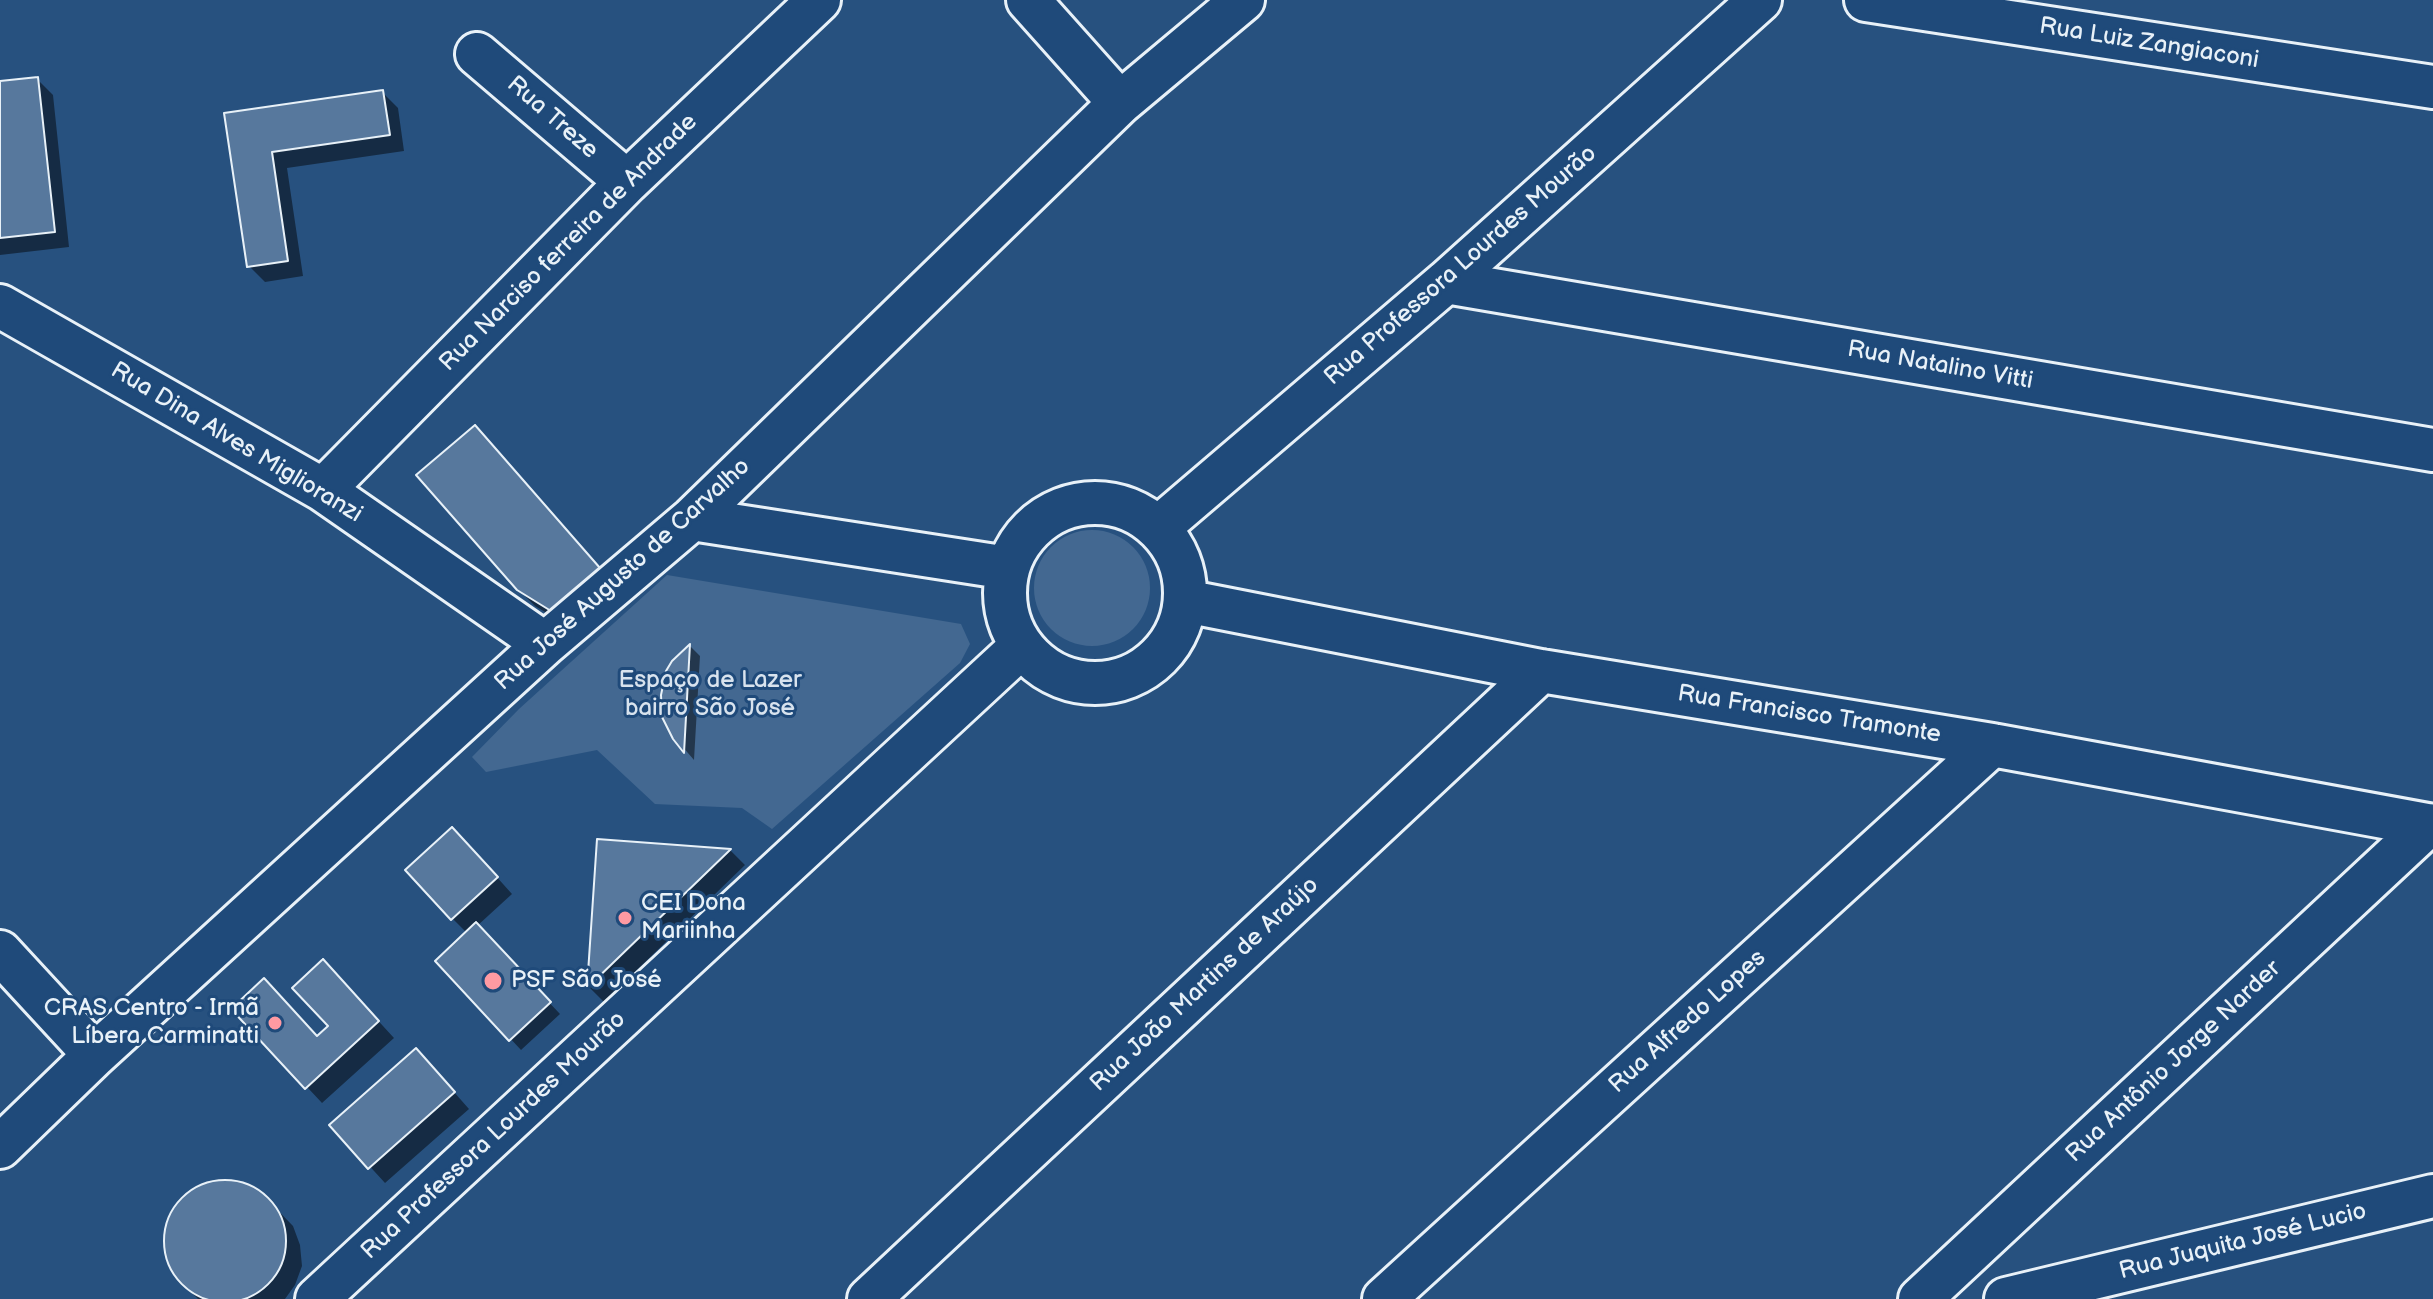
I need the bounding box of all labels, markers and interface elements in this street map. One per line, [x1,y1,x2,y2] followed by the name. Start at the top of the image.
[2037,12,2261,76] street label: Rua Luiz Zangiaconi
[500,71,604,165] street label: Rua Treze
[434,108,704,378] street label: Rua Narciso ferreira de Andrade
[1319,140,1603,392] street label: Rua Professora Lourdes Mourão
[1845,336,2035,396] street label: Rua Natalino Vitti
[105,356,367,530] street label: Rua Dina Alves Miglioranzi
[489,453,757,697] street label: Rua José Augusto de Carvalho
[618,667,802,723] park label: Espaço de Lazer bairro São José
[1675,680,1943,750] street label: Rua Francisco Tramonte
[1085,872,1325,1098] street label: Rua João Martins de Araújo
[641,890,746,946] place label: CEI Dona Mariinha
[616,909,634,927] marker: CEI Dona Mariinha
[1604,944,1772,1100] street label: Rua Alfredo Lopes
[2061,955,2287,1169] street label: Rua Antônio Jorge Narder
[511,967,662,995] place label: PSF São José
[482,970,504,992] marker: PSF São José
[44,995,259,1051] place label: CRAS Centro - Irmã Líbera Carminatti
[356,1006,632,1266] street label: Rua Professora Lourdes Mourão
[266,1014,284,1032] marker: CRAS Centro - Irmã Líbera Carminatti
[2116,1197,2370,1287] street label: Rua Juquita José Lucio

